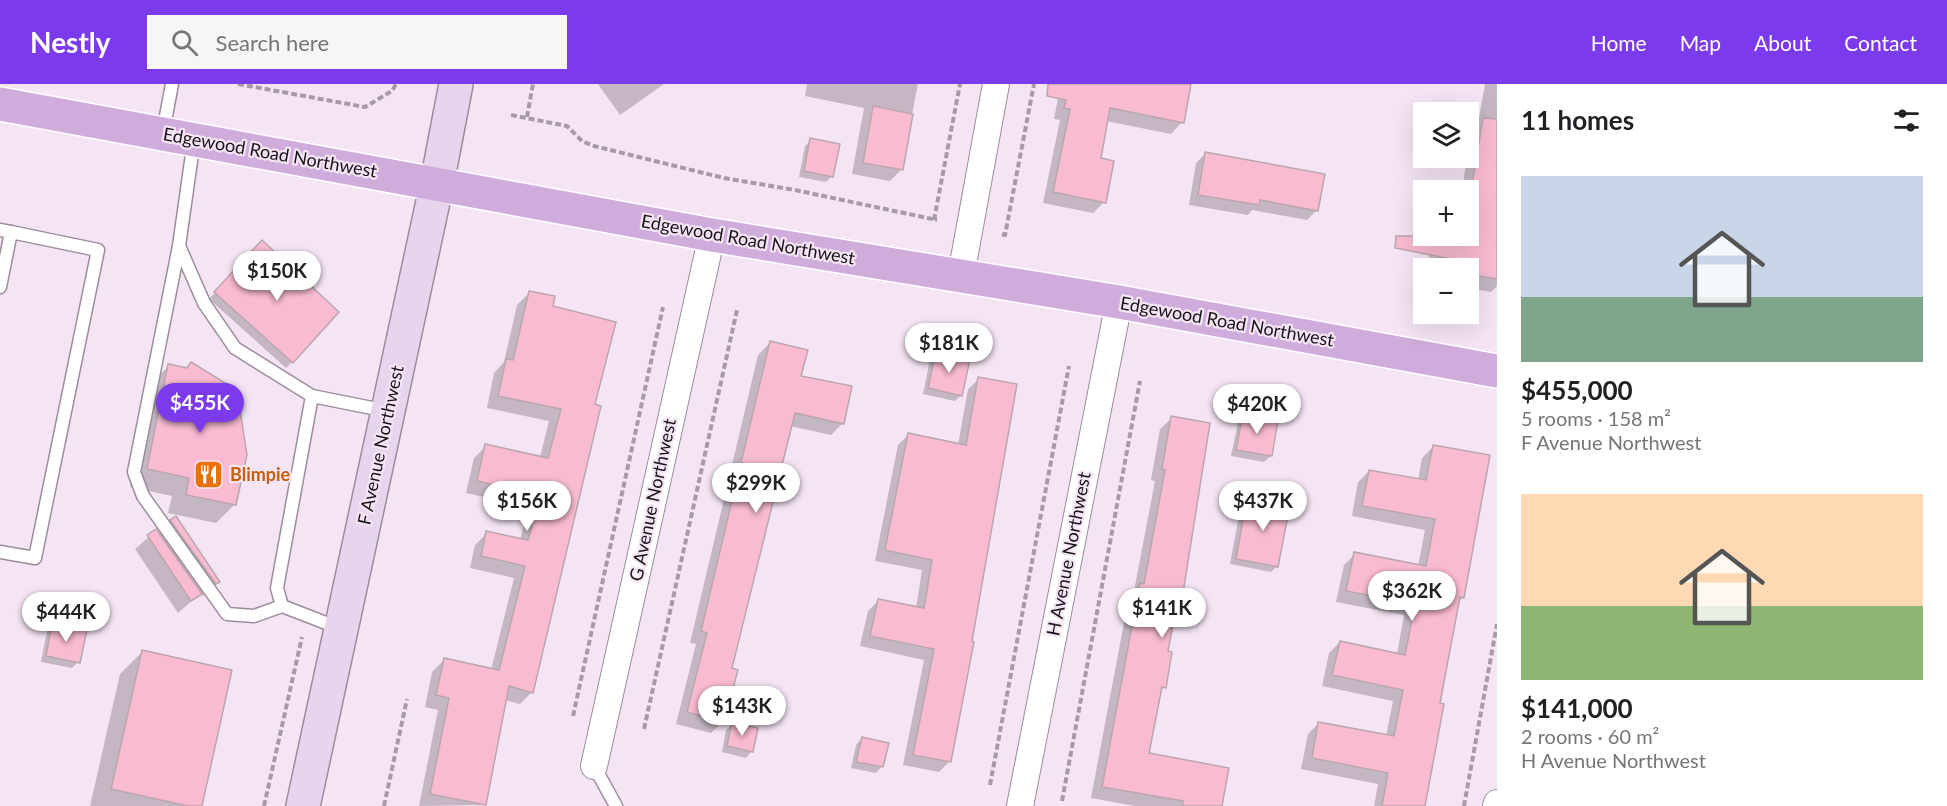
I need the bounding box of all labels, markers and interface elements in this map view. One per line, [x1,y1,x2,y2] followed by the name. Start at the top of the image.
[147,15,567,69] search box
[30,25,111,59] text: Nestly
[168,26,201,59] icon: search
[216,29,329,56] text: Search here
[1591,30,1647,55] text: Home
[1680,30,1721,55] text: Map
[1754,30,1811,55] text: About
[1844,30,1917,55] text: Contact
[1413,102,1479,324] map controls
[1413,102,1479,168] button: layers
[1521,104,1634,136] text: 11 homes
[1890,104,1923,137] icon: filters
[162,122,379,182] street label: Edgewood Road Northwest
[1413,180,1479,246] button: +
[640,209,857,269] street label: Edgewood Road Northwest
[1668,215,1776,323] icon: home
[235,251,319,302] pin: $150K
[247,258,307,282] text: $150K
[1413,258,1479,324] button: −
[1119,291,1336,351] street label: Edgewood Road Northwest
[907,323,991,374] pin: $181K
[919,330,979,354] text: $181K
[352,363,408,527] street label: F Avenue Northwest
[1521,374,1633,406] text: $455,000
[158,383,242,434] pin: $455K
[1215,384,1299,435] pin: $420K
[170,390,230,414] text: $455K
[1227,391,1287,415] text: $420K
[1521,406,1671,430] text: 5 rooms · 158 m²
[624,416,680,583] street label: G Avenue Northwest
[1521,430,1701,454] text: F Avenue Northwest
[193,459,225,491] restaurant icon: Blimpie
[230,463,291,485] place label: Blimpie
[714,463,798,514] pin: $299K
[726,470,786,494] text: $299K
[1041,470,1095,638] street label: H Avenue Northwest
[485,481,569,532] pin: $156K
[1221,481,1305,532] pin: $437K
[497,488,557,512] text: $156K
[1233,488,1293,512] text: $437K
[1668,533,1776,641] icon: home
[1370,571,1454,622] pin: $362K
[1382,578,1442,602] text: $362K
[1120,588,1204,639] pin: $141K
[24,592,108,643] pin: $444K
[1132,595,1192,619] text: $141K
[36,599,96,623] text: $444K
[700,686,784,737] pin: $143K
[1521,692,1633,724] text: $141,000
[712,693,772,717] text: $143K
[1521,724,1659,748] text: 2 rooms · 60 m²
[1521,748,1706,772] text: H Avenue Northwest

